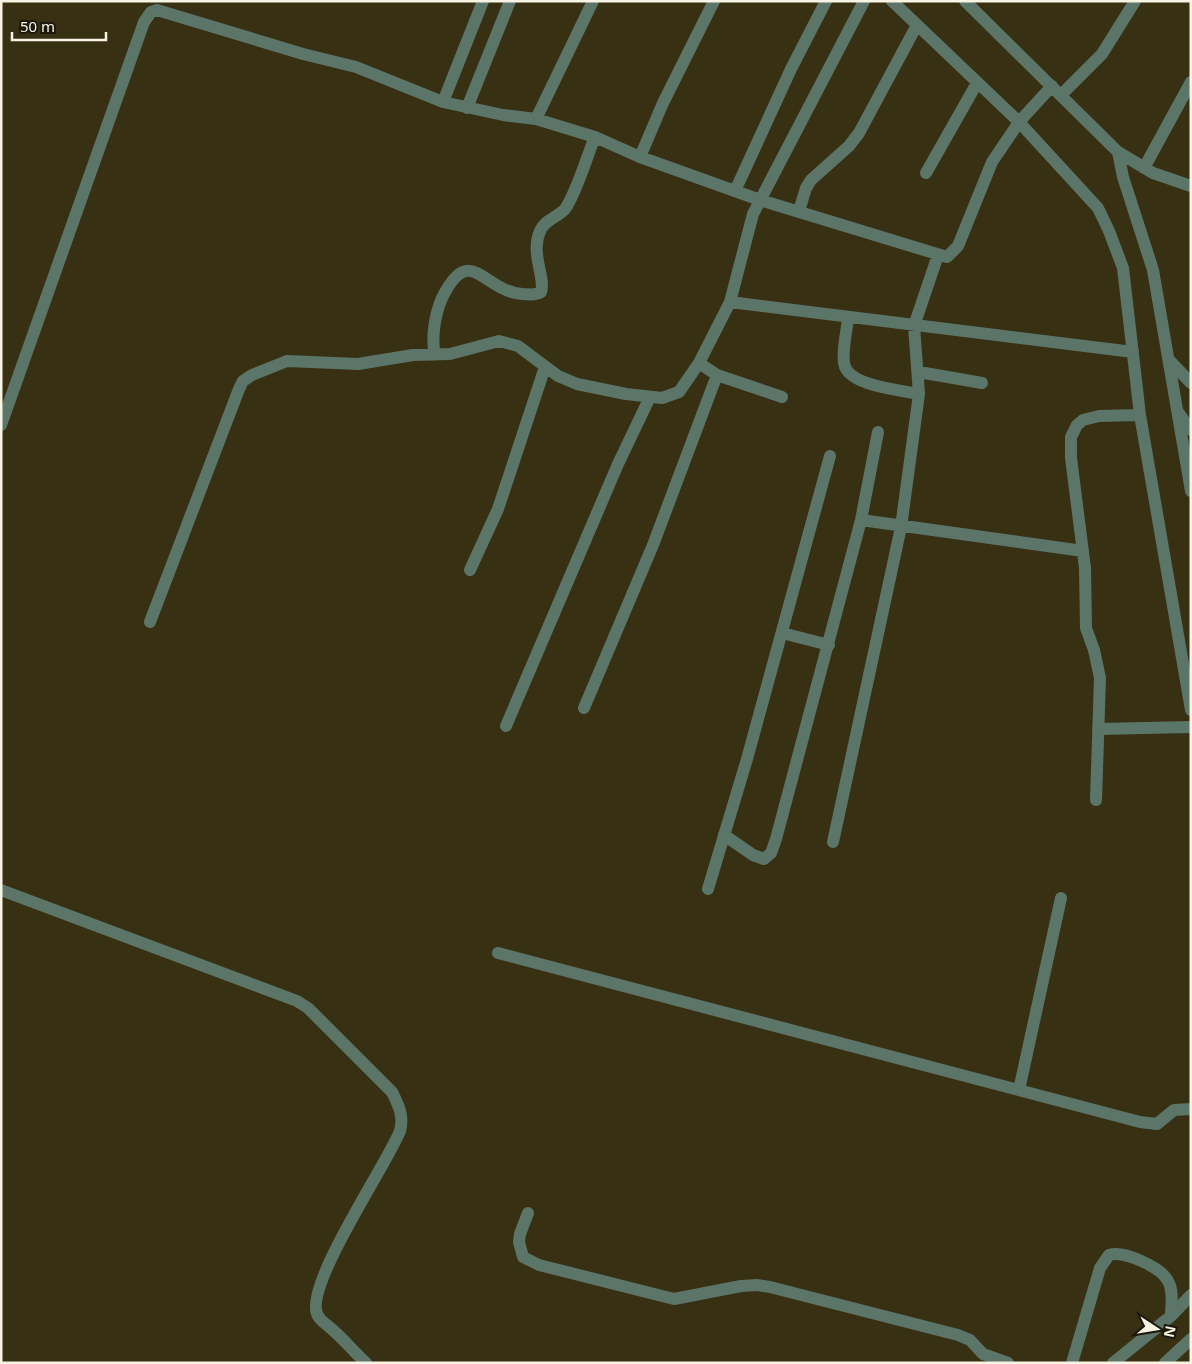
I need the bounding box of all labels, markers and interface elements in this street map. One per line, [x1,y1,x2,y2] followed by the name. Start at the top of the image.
[12,10,106,42] scale bar
[20,16,55,36] text: 50 m
[1132,1304,1182,1354] north arrow
[1160,1324,1181,1339] text: N

